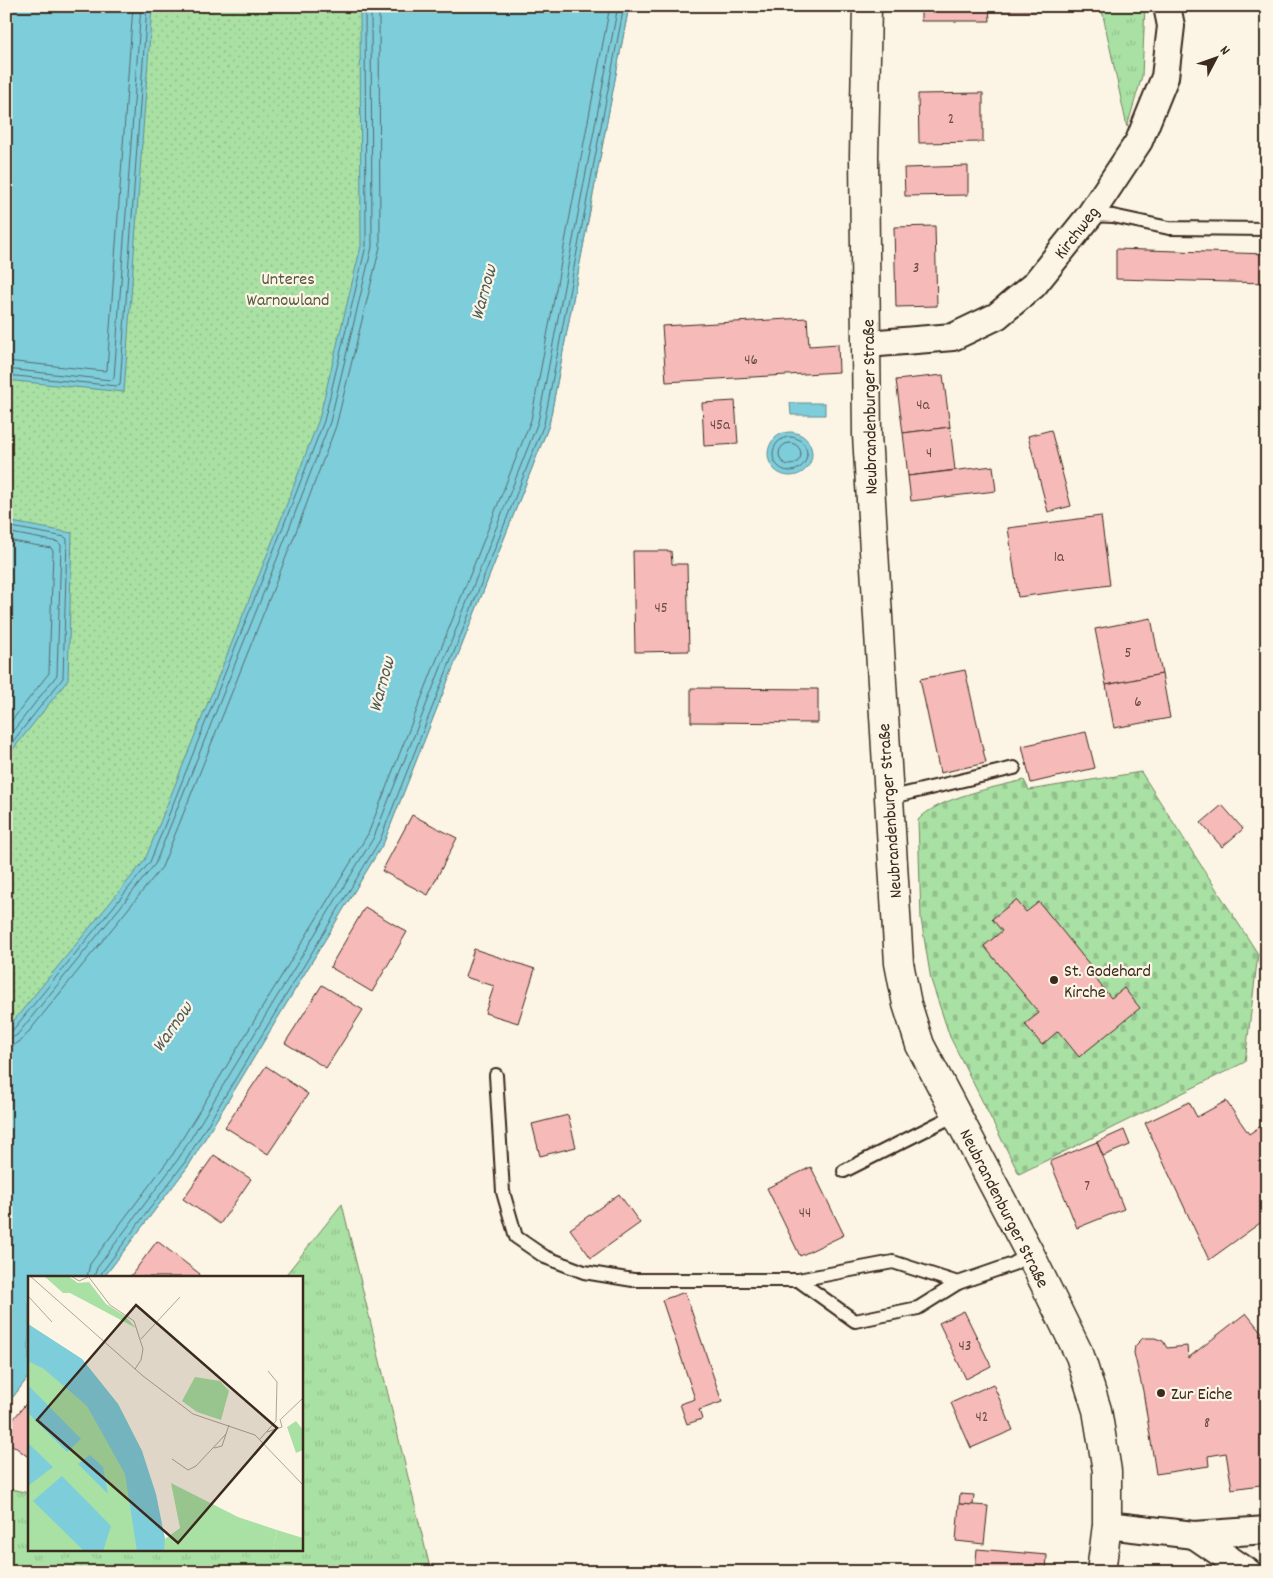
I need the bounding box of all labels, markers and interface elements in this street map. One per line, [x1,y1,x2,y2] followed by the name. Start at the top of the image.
[1190,32,1240,82] north arrow
[1214,42,1234,60] text: N
[948,109,954,131] house number: 2
[1049,202,1107,265] street label: Kirchweg
[913,258,919,280] house number: 3
[465,261,506,324] water label: Warnow
[247,268,329,314] park label: Unteres Warnowland
[857,319,886,495] street label: Neubrandenburger Straße
[744,350,758,372] house number: 46
[916,395,931,417] house number: 4a
[710,415,731,437] house number: 45a
[926,443,932,465] house number: 4
[1054,547,1065,569] house number: 1a
[654,598,668,620] house number: 45
[1125,643,1132,665] house number: 5
[363,653,404,716] water label: Warnow
[1134,692,1142,714] house number: 6
[873,722,910,899] street label: Neubrandenburger Straße
[1064,960,1151,1006] place label: St. Godehard Kirche
[1048,974,1060,986] marker: St. Godehard Kirche
[147,996,202,1059] water label: Warnow
[952,1125,1054,1293] street label: Neubrandenburger Straße
[1084,1176,1090,1198] house number: 7
[799,1203,811,1225] house number: 44
[28,1276,302,1550] inset map
[959,1336,971,1358] house number: 43
[1171,1383,1232,1408] place label: Zur Eiche
[1155,1387,1167,1399] marker: Zur Eiche
[976,1407,988,1429] house number: 42
[1204,1413,1210,1435] house number: 8

